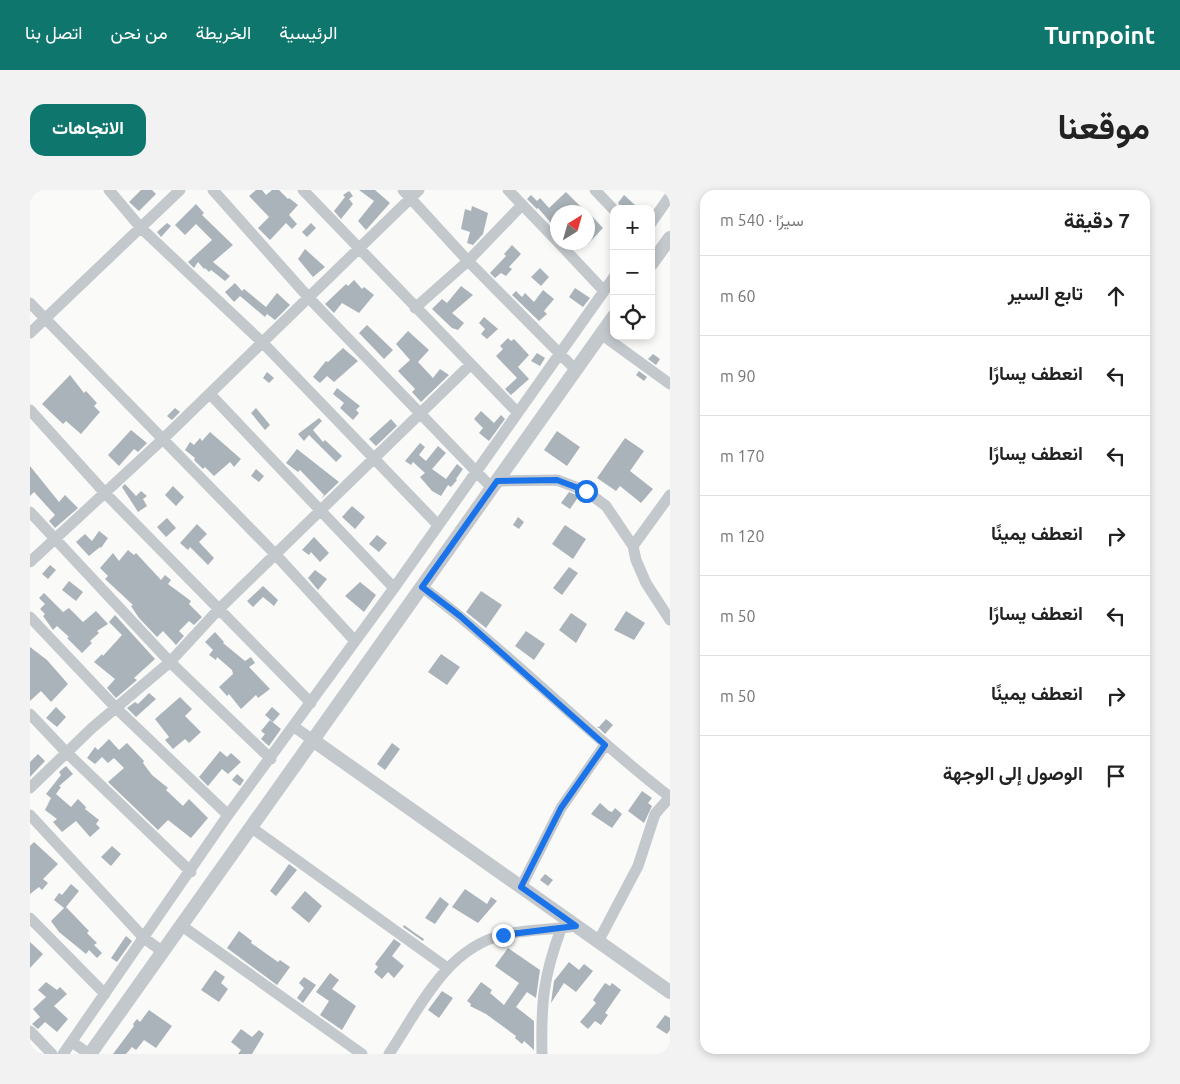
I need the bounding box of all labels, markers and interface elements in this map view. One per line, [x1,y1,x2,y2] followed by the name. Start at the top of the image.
[25,22,82,42] text: اتصل بنا
[110,22,168,42] text: من نحن
[196,22,251,42] text: الخريطة
[279,22,337,42] text: الرئيسية
[1044,22,1155,49] text: Turnpoint
[30,104,146,156] button: الاتجاهات
[1057,106,1150,146] text: موقعنا
[550,205,595,250] north arrow
[610,205,655,340] map controls
[610,205,655,250] button: +
[1064,208,1130,232] text: 7 دقيقة
[720,211,804,229] text: سيرًا · 540 m
[610,250,655,295] button: −
[1008,282,1083,304] text: تابع السير
[1102,282,1130,310] icon: ahead
[720,287,756,305] text: 60 m
[610,295,655,340] button: locate
[989,362,1083,384] text: انعطف يسارًا
[1102,362,1130,390] icon: left
[720,367,756,385] text: 90 m
[989,442,1083,464] text: انعطف يسارًا
[1102,442,1130,470] icon: left
[720,447,765,465] text: 170 m
[575,480,598,503] route start
[991,522,1083,544] text: انعطف يمينًا
[1102,522,1130,550] icon: right
[720,527,765,545] text: 120 m
[989,602,1083,624] text: انعطف يسارًا
[1102,602,1130,630] icon: left
[720,607,756,625] text: 50 m
[991,682,1083,704] text: انعطف يمينًا
[1102,682,1130,710] icon: right
[720,687,756,705] text: 50 m
[943,762,1083,784] text: الوصول إلى الوجهة
[1102,762,1130,790] icon: arrive
[492,924,515,947] route end

